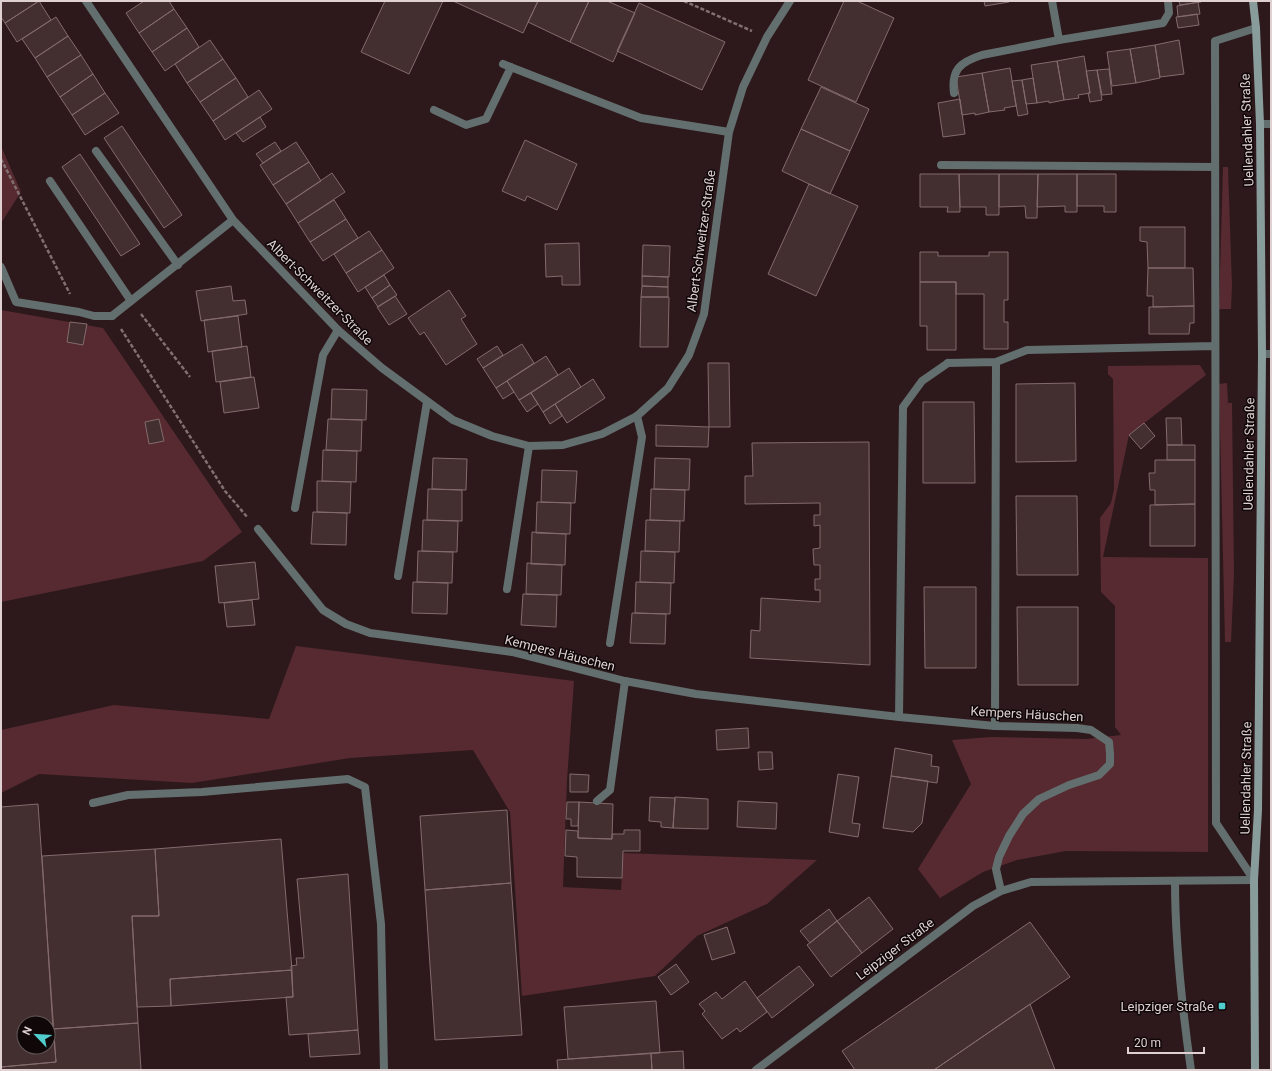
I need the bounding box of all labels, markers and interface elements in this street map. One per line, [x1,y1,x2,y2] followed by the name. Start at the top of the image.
[1238,73,1256,187] street label: Uellendahler Straße
[684,169,718,313] street label: Albert-Schweitzer-Straße
[264,236,376,348] street label: Albert-Schweitzer-Straße
[1241,397,1257,511] street label: Uellendahler Straße
[503,632,617,674] street label: Kempers Häuschen
[970,704,1084,724] street label: Kempers Häuschen
[1238,721,1254,835] street label: Uellendahler Straße
[853,915,937,983] street label: Leipziger Straße
[1120,999,1214,1014] place label: Leipziger Straße
[1217,1001,1227,1011] marker: Leipziger Straße
[16,1015,56,1055] north arrow
[20,1025,35,1037] text: N
[1128,1029,1204,1055] scale bar
[1134,1036,1161,1050] text: 20 m

